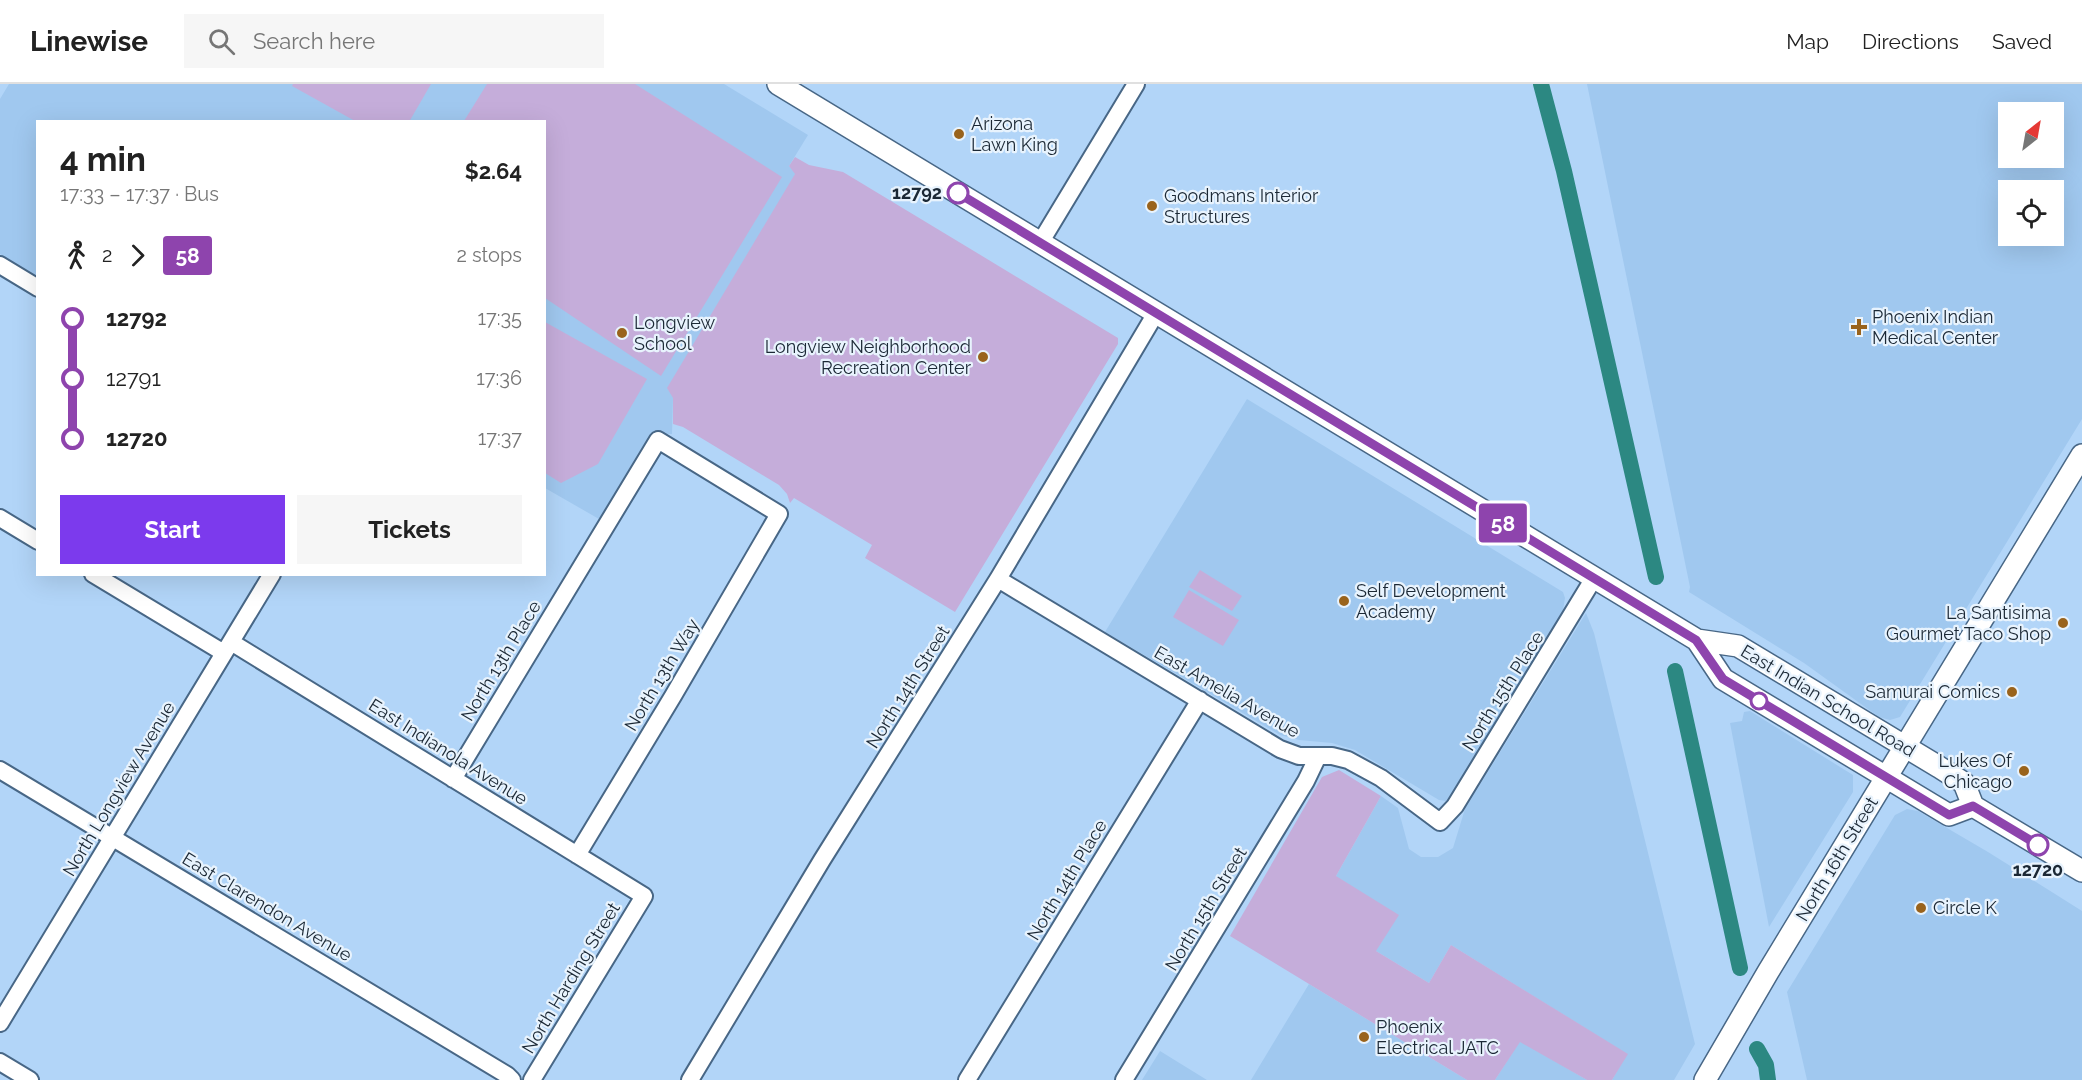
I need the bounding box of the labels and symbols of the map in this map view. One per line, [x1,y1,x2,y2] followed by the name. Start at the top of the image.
[1998,102,2064,168] north arrow
[971,113,1058,155] place label: Arizona Lawn King
[952,127,966,141] marker: Arizona Lawn King
[892,182,942,203] place label: 12792
[947,182,969,204] marker: 12792
[1164,185,1319,227] place label: Goodmans Interior Structures
[1145,199,1159,213] marker: Goodmans Interior Structures
[1872,306,1999,348] place label: Phoenix Indian Medical Center
[634,312,715,354] place label: Longview School
[1850,318,1868,336] marker: Phoenix Indian Medical Center
[615,326,629,340] marker: Longview School
[765,336,972,378] place label: Longview Neighborhood Recreation Center
[976,350,990,364] marker: Longview Neighborhood Recreation Center
[1476,504,1530,542] line badge: 58
[1356,580,1506,622] place label: Self Development Academy
[1337,594,1351,608] marker: Self Development Academy
[456,596,545,725] street label: North 13th Place
[1886,602,2051,644] place label: La Santisima Gourmet Taco Shop
[620,615,703,735] street label: North 13th Way
[2056,616,2070,630] marker: La Santisima Gourmet Taco Shop
[861,622,954,752] street label: North 14th Street
[1457,627,1548,754] street label: North 15th Place
[1737,640,1919,761] street label: East Indian School Road
[1151,641,1304,742] street label: East Amelia Avenue
[1865,681,2000,702] place label: Samurai Comics
[2005,685,2019,699] marker: Samurai Comics
[1750,692,1768,710] unlabelled marker
[365,694,532,809] street label: East Indianola Avenue
[58,697,179,880] street label: North Longview Avenue
[1938,750,2013,792] place label: Lukes Of Chicago
[2017,764,2031,778] marker: Lukes Of Chicago
[1791,793,1882,925] street label: North 16th Street
[1022,815,1111,944] street label: North 14th Place
[2027,834,2049,856] marker: 12720
[1160,843,1251,974] street label: North 15th Street
[179,848,356,966] street label: East Clarendon Avenue
[2013,859,2063,880] place label: 12720
[1933,897,1997,918] place label: Circle K
[517,899,624,1057] street label: North Harding Street
[1914,901,1928,915] marker: Circle K
[1376,1016,1499,1058] place label: Phoenix Electrical JATC
[1357,1030,1371,1044] marker: Phoenix Electrical JATC

